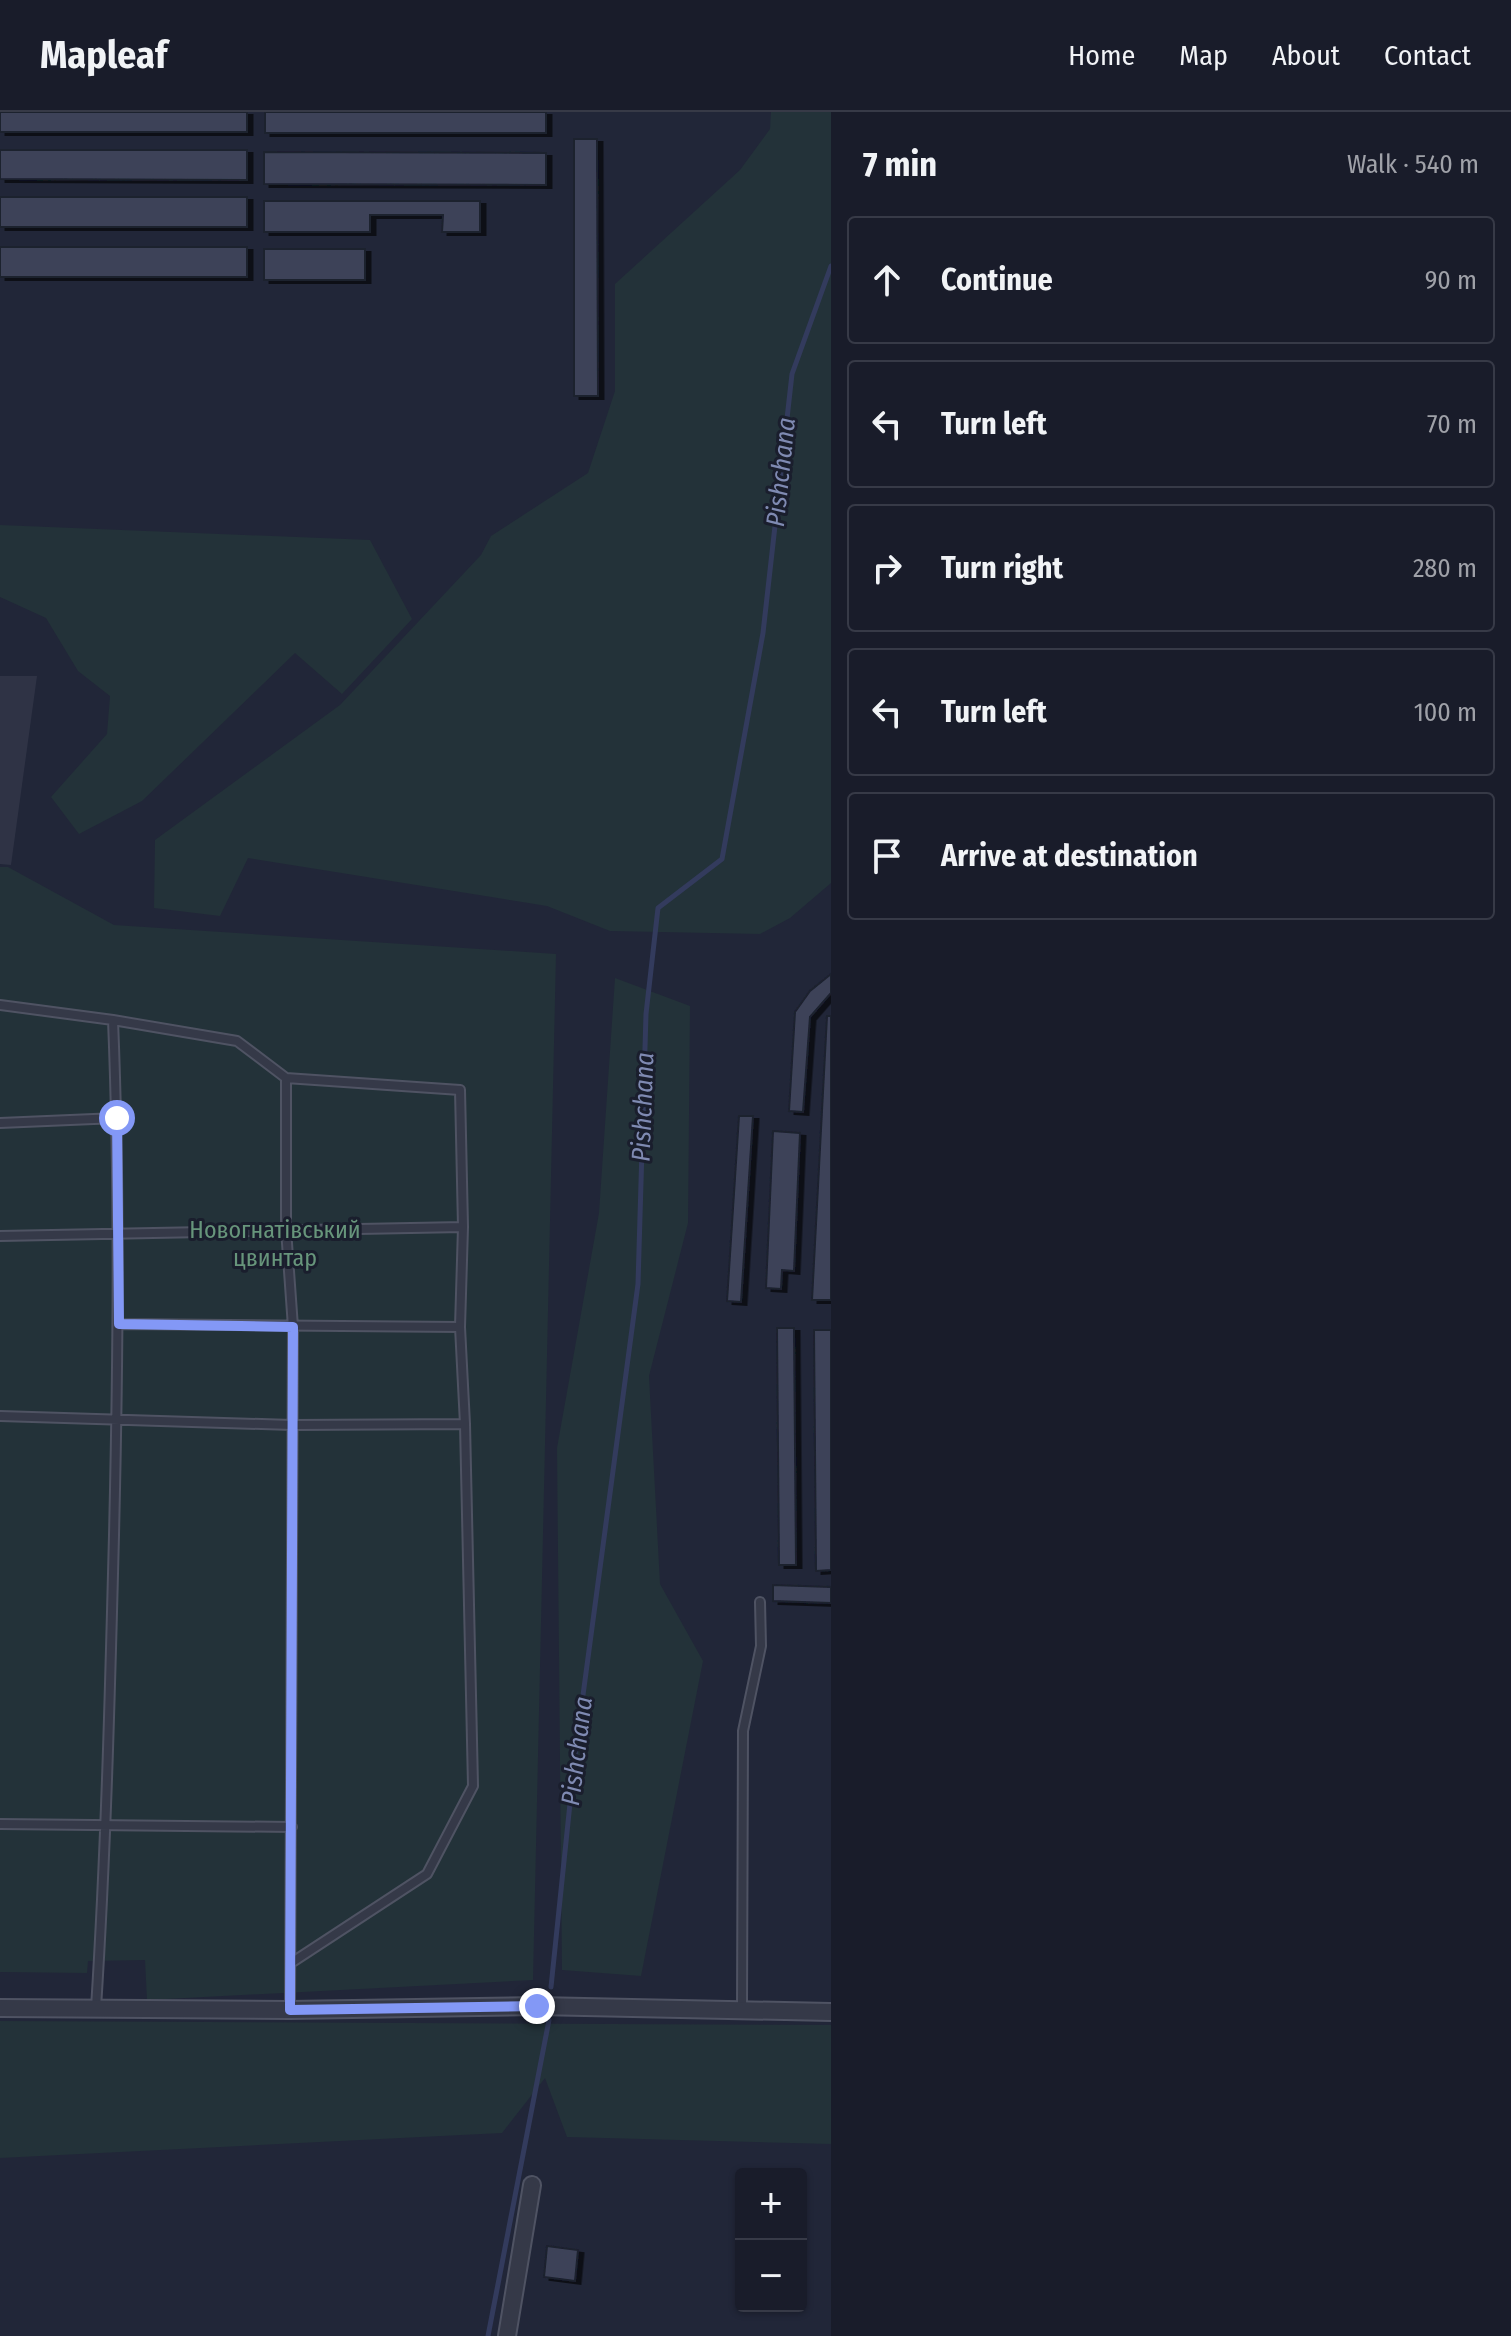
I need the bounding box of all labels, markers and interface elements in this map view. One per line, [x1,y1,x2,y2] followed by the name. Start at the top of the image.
[40,32,167,78] text: Mapleaf
[1068,39,1135,72] text: Home
[1179,39,1228,72] text: Map
[1272,39,1340,72] text: About
[1384,39,1471,72] text: Contact
[863,144,937,185] text: 7 min
[1347,149,1479,180] text: Walk · 540 m
[865,258,909,302] icon: ahead
[941,262,1053,298] text: Continue
[1425,265,1477,296] text: 90 m
[865,402,909,446] icon: left
[941,406,1047,442] text: Turn left
[1427,409,1477,440] text: 70 m
[760,416,802,528] water label: Pishchana
[865,546,909,590] icon: right
[941,550,1063,586] text: Turn right
[1413,553,1477,584] text: 280 m
[865,690,909,734] icon: left
[941,694,1047,730] text: Turn left
[1414,697,1477,728] text: 100 m
[865,834,909,878] icon: arrive
[941,838,1198,874] text: Arrive at destination
[626,1052,660,1162] water label: Pishchana
[99,1100,135,1136] route start
[189,1216,361,1272] park label: Новогнатівський цвинтар
[555,1695,599,1807] water label: Pishchana
[519,1988,555,2024] route end
[735,2168,807,2312] map controls
[735,2168,807,2240] button: +
[735,2240,807,2312] button: −

